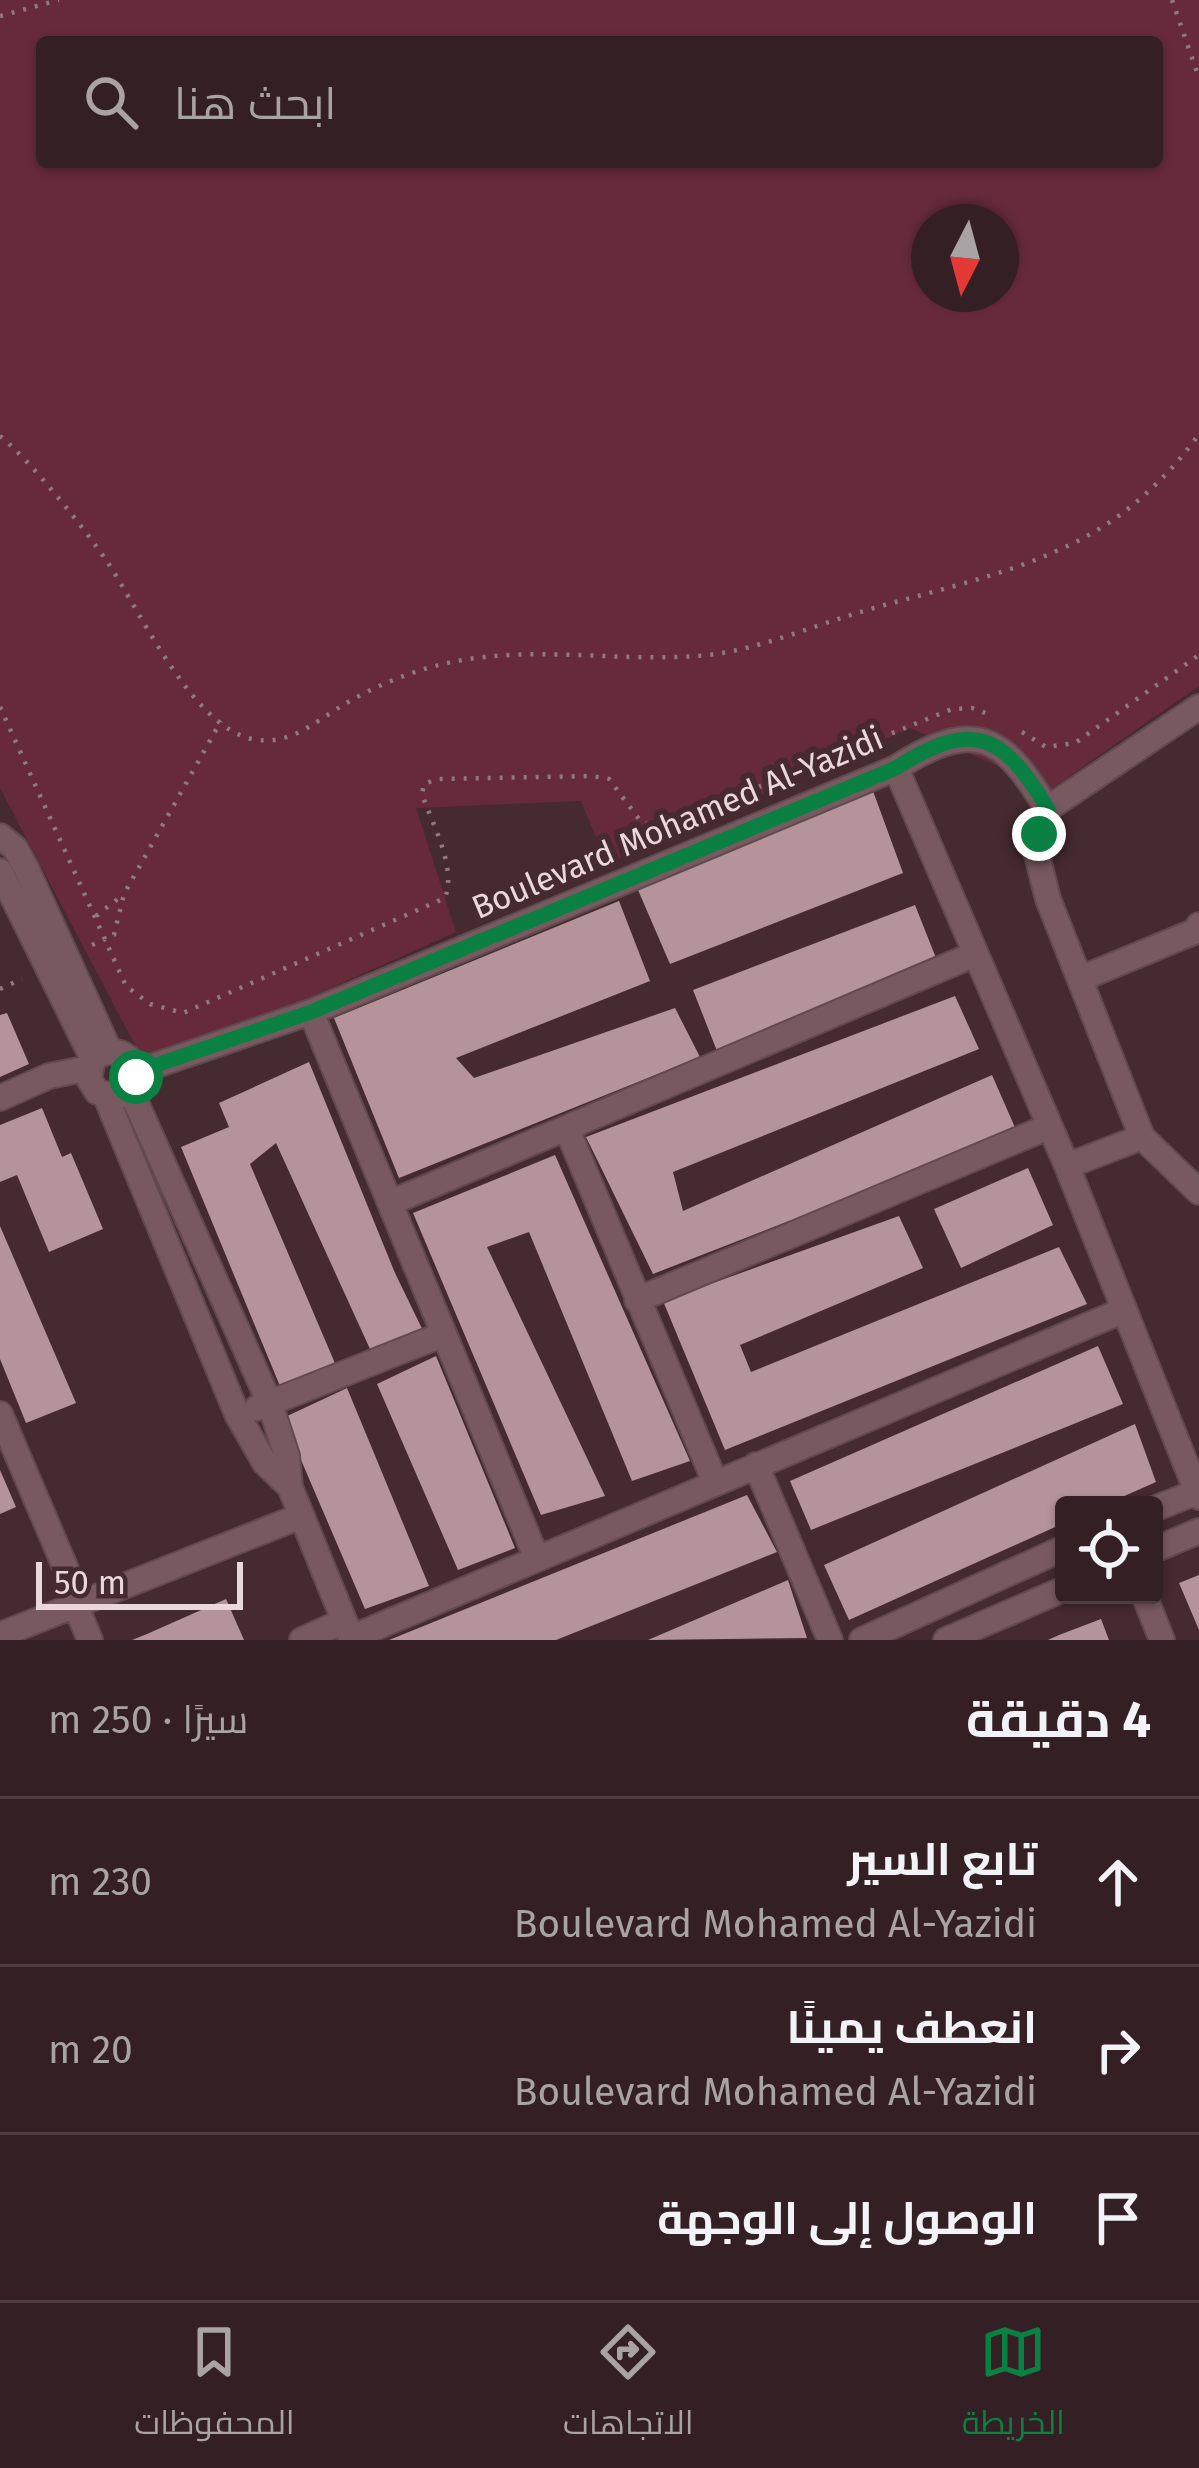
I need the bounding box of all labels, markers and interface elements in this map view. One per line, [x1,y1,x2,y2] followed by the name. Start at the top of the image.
[36,36,1163,168] search box
[78,69,144,135] icon: search
[174,77,336,131] text: ابحث هنا
[911,204,1019,312] north arrow
[466,718,889,928] street label: Boulevard Mohamed Al-Yazidi
[1012,807,1066,861] route end
[109,1050,163,1104] route start
[1055,1496,1163,1604] map controls
[1055,1496,1163,1604] button: locate
[36,1556,243,1609] scale bar
[54,1563,126,1603] text: 50 m
[966,1689,1151,1751] text: 4 دقيقة
[48,1697,248,1743] text: سيرًا · 250 m
[847,1833,1037,1887] text: تابع السير
[1085,1849,1151,1915] icon: ahead
[48,1859,152,1905] text: 230 m
[514,1901,1037,1947] text: Boulevard Mohamed Al-Yazidi
[786,2001,1037,2055] text: انعطف يمينًا
[1085,2017,1151,2083] icon: right
[48,2027,133,2073] text: 20 m
[514,2069,1037,2115] text: Boulevard Mohamed Al-Yazidi
[1085,2185,1151,2251] icon: arrive
[657,2192,1037,2246] text: الوصول إلى الوجهة
[134,2319,295,2453] tab: المحفوظات
[563,2319,694,2453] tab: الاتجاهات
[962,2319,1065,2453] tab: الخريطة

